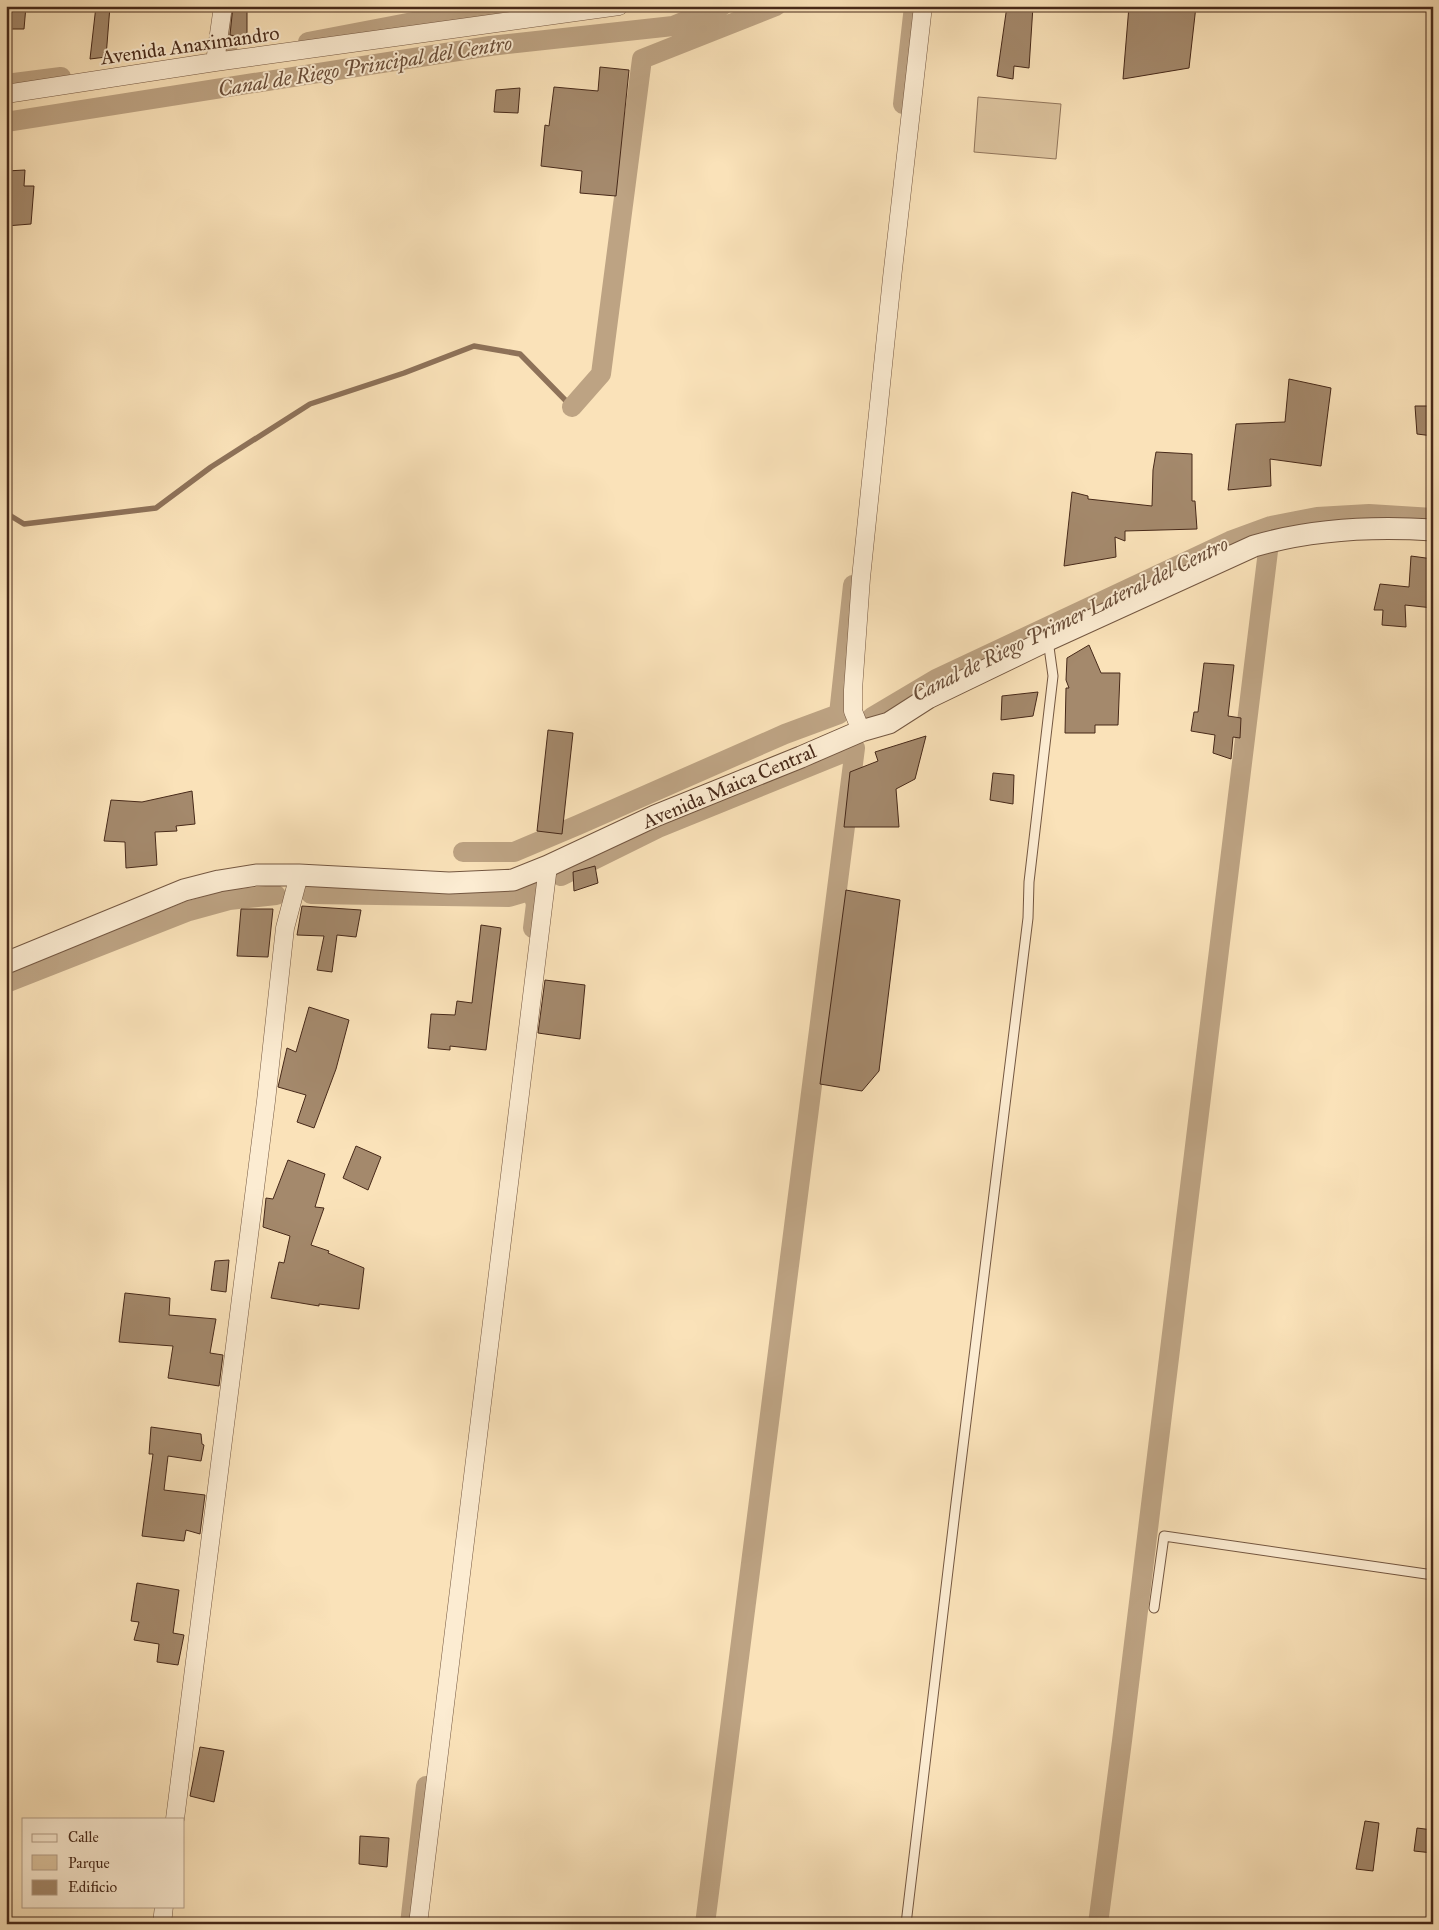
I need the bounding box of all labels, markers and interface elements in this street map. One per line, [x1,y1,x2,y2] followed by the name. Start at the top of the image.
[98,21,281,70] street label: Avenida Anaximandro
[216,30,514,102] water label: Canal de Riego Principal del Centro
[907,531,1233,707] water label: Canal de Riego Primer Lateral del Centro
[638,738,820,834] street label: Avenida Maica Central
[22,1818,185,1908] legend
[68,1828,99,1846] text: Calle
[68,1854,110,1873] text: Parque
[68,1878,117,1896] text: Edificio

